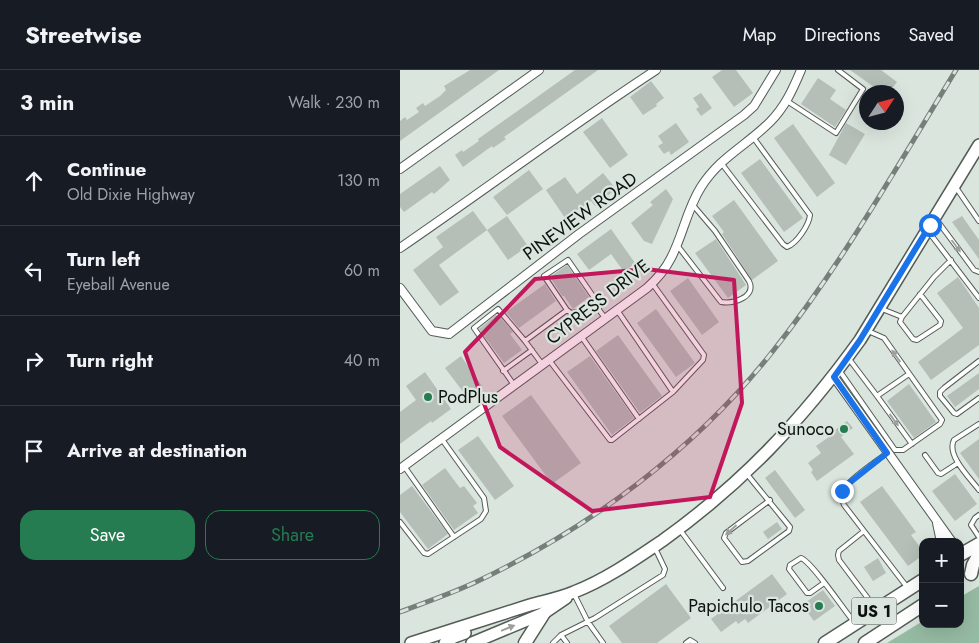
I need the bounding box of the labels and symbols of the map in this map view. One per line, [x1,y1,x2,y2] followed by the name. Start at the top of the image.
[859,85,904,130] north arrow
[518,166,642,266] street label: PINEVIEW ROAD
[919,214,942,237] route start
[950,239,961,252] one-way arrow
[541,253,655,351] street label: CYPRESS DRIVE
[891,349,901,363] one-way arrow
[438,384,498,410] place label: PodPlus
[422,391,434,403] marker: PodPlus
[889,413,899,427] one-way arrow
[777,416,834,442] place label: Sunoco
[838,423,850,435] marker: Sunoco
[831,480,854,503] route end
[726,524,738,536] one-way arrow
[688,593,809,619] place label: Papichulo Tacos
[852,598,896,624] road number: US 1
[813,600,825,612] marker: Papichulo Tacos
[501,623,515,631] one-way arrow

